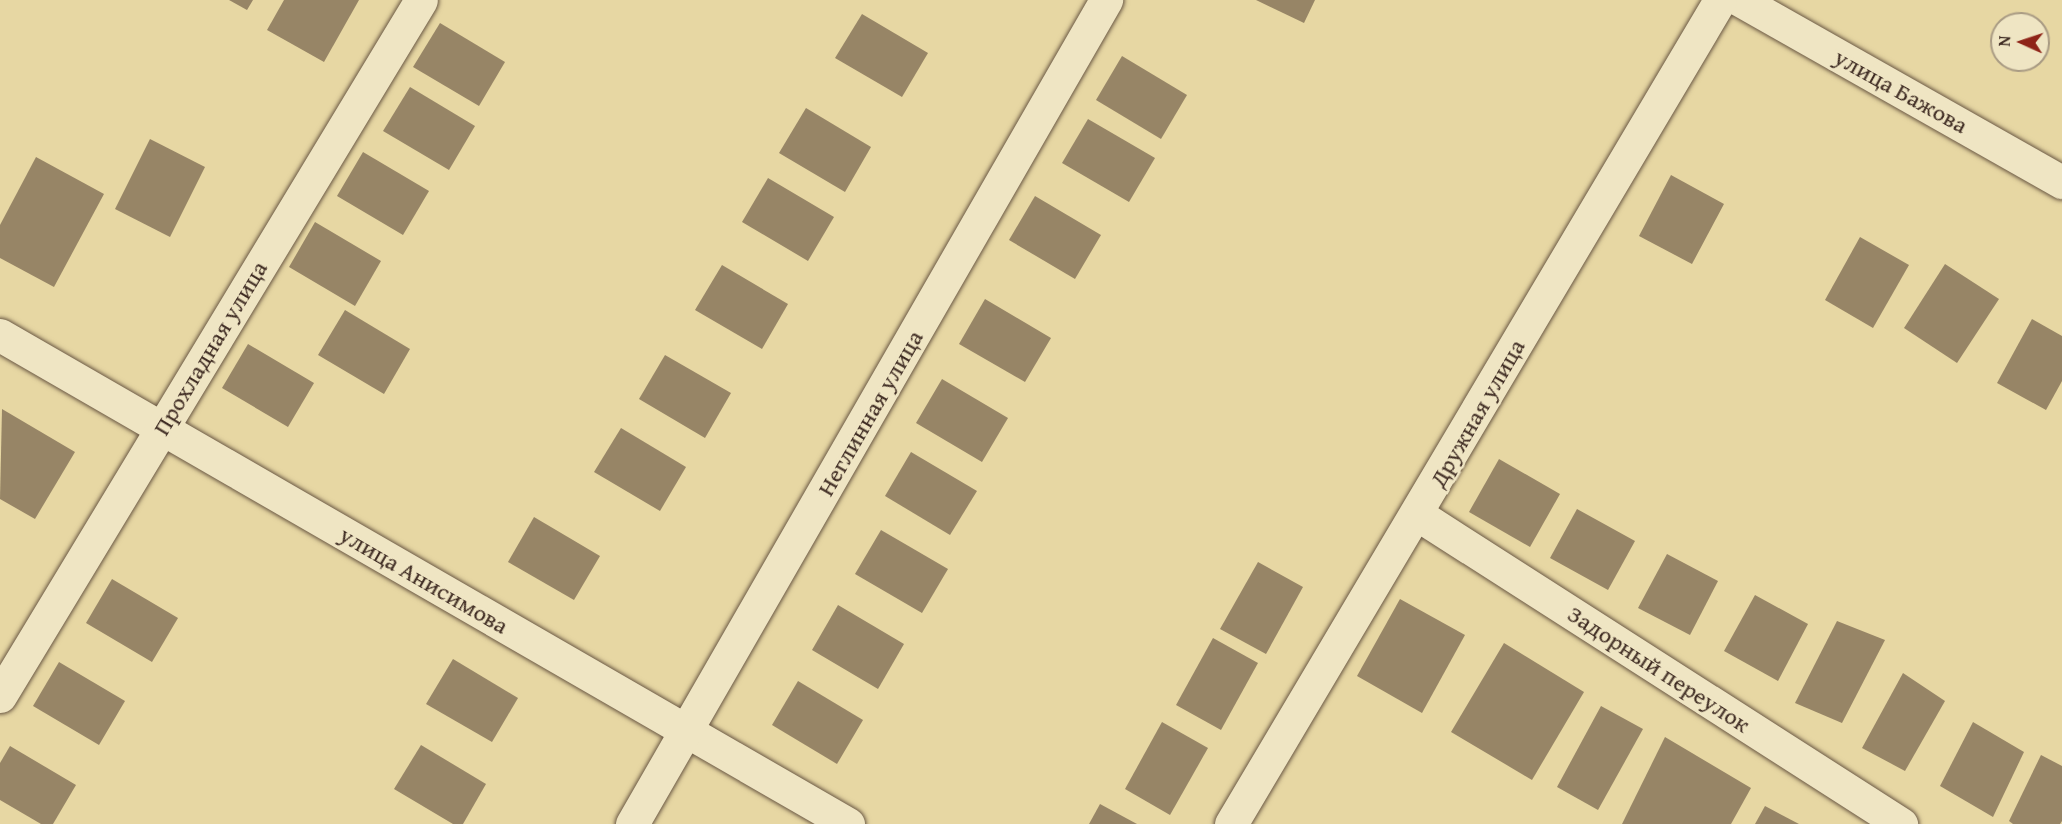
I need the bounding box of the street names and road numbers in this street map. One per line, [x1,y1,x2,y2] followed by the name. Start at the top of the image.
[1829,43,1973,139] street label: улица Бажова
[147,256,273,440] street label: Прохладная улица
[811,325,929,501] street label: Неглинная улица
[1423,334,1531,492] street label: Дружная улица
[334,520,514,640] street label: улица Анисимова
[1562,599,1756,739] street label: Задорный переулок

